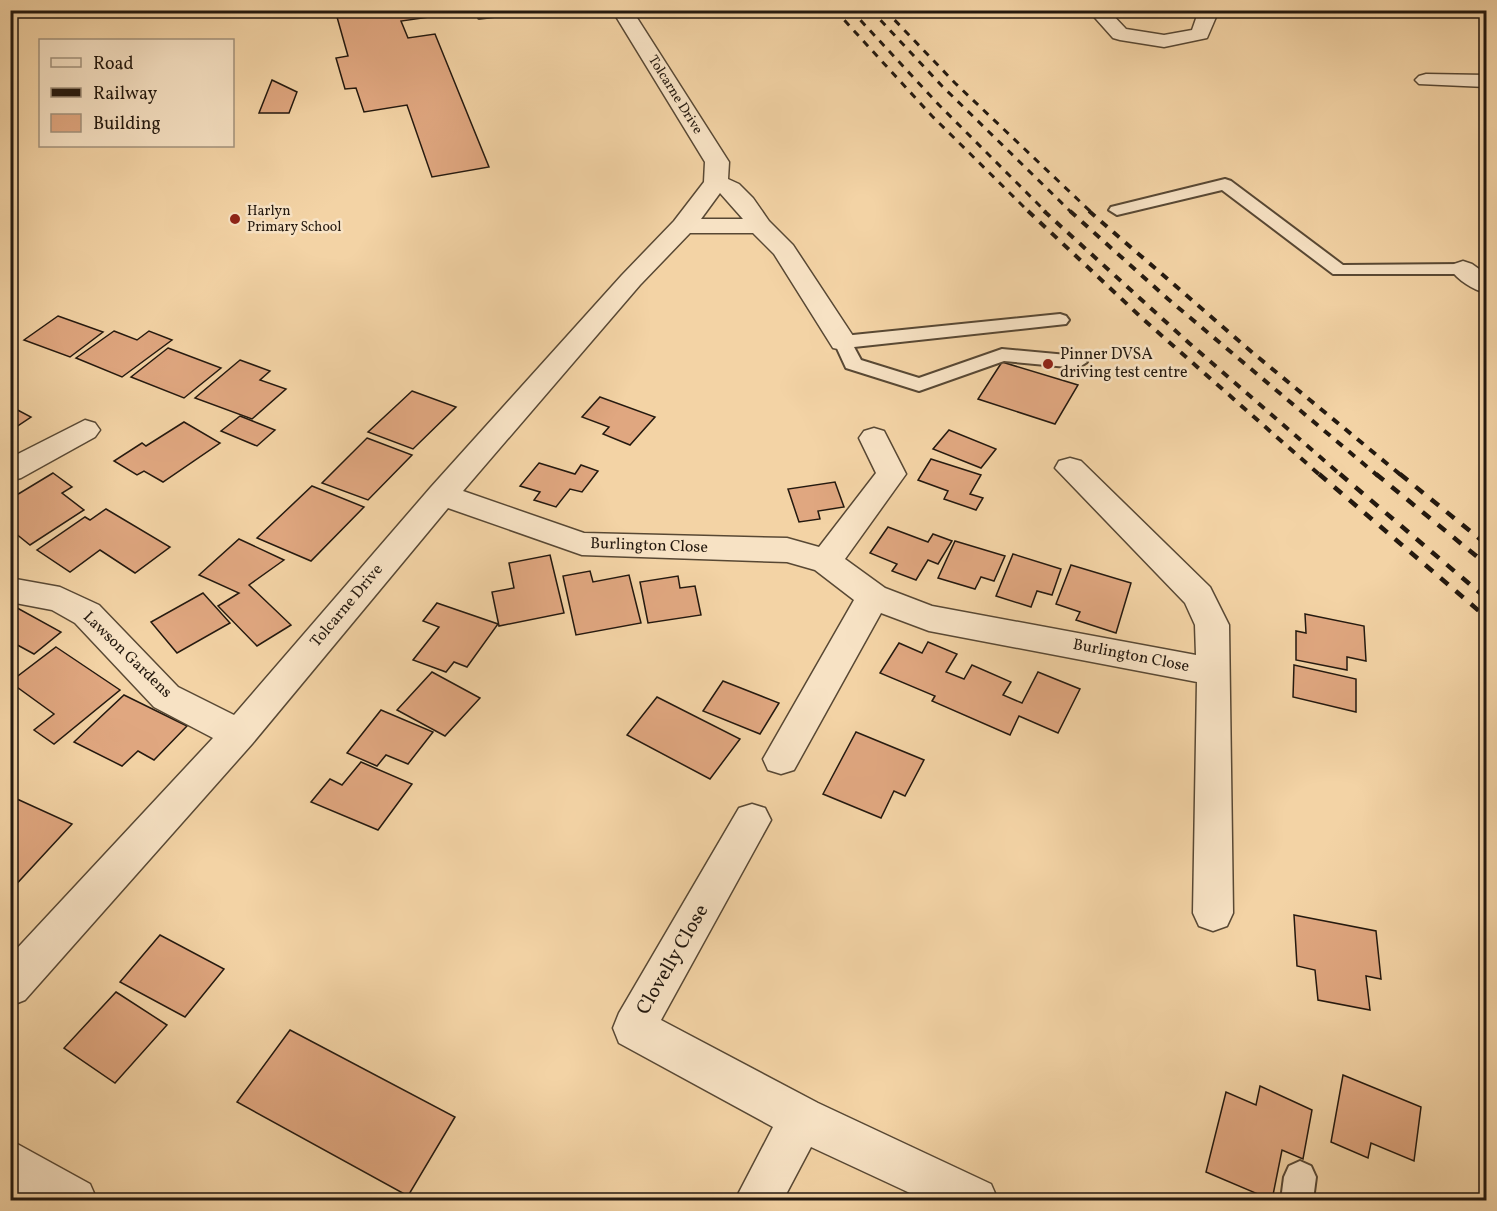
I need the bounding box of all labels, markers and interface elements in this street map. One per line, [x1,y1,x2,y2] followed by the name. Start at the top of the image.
[39,39,234,147] legend
[93,52,134,77] text: Road
[643,52,707,138] street label: Tolcarne Drive
[93,82,157,107] text: Railway
[93,112,161,137] text: Building
[247,202,341,237] place label: Harlyn Primary School
[228,212,242,226] marker: Harlyn Primary School
[1060,344,1188,384] place label: Pinner DVSA driving test centre
[1041,357,1055,371] marker: Pinner DVSA driving test centre
[590,533,708,559] street label: Burlington Close
[306,560,388,652] street label: Tolcarne Drive
[78,607,177,703] street label: Lawson Gardens
[1071,634,1191,678] street label: Burlington Close
[630,900,716,1020] street label: Clovelly Close

